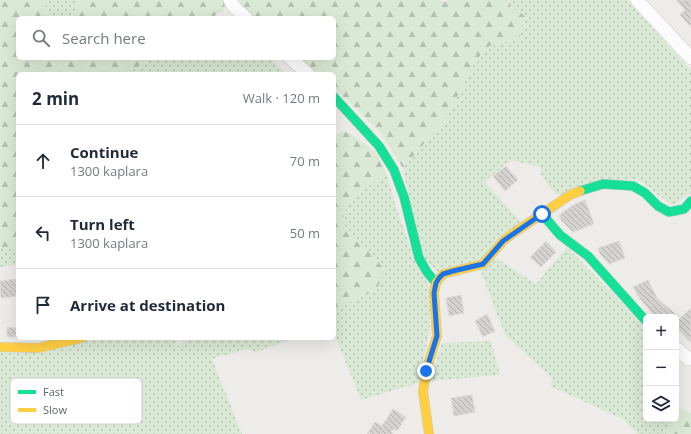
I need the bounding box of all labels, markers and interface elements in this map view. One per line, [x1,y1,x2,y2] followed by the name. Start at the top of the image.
[16,16,336,60] search box
[30,27,52,49] icon: search
[62,28,146,48] text: Search here
[32,87,79,110] text: 2 min
[243,89,320,107] text: Walk · 120 m
[70,142,138,162] text: Continue
[32,150,54,172] icon: ahead
[290,152,320,170] text: 70 m
[70,162,148,180] text: 1300 kaplara
[533,205,551,223] route start
[70,214,135,234] text: Turn left
[32,222,54,244] icon: left
[290,224,320,242] text: 50 m
[70,234,148,252] text: 1300 kaplara
[32,294,54,316] icon: arrive
[70,295,225,315] text: Arrive at destination
[643,314,679,422] map controls
[643,314,679,350] button: +
[643,350,679,386] button: −
[417,362,435,380] route end
[10,378,142,424] legend
[43,384,64,399] text: Fast
[643,386,679,422] button: layers
[43,402,67,417] text: Slow

